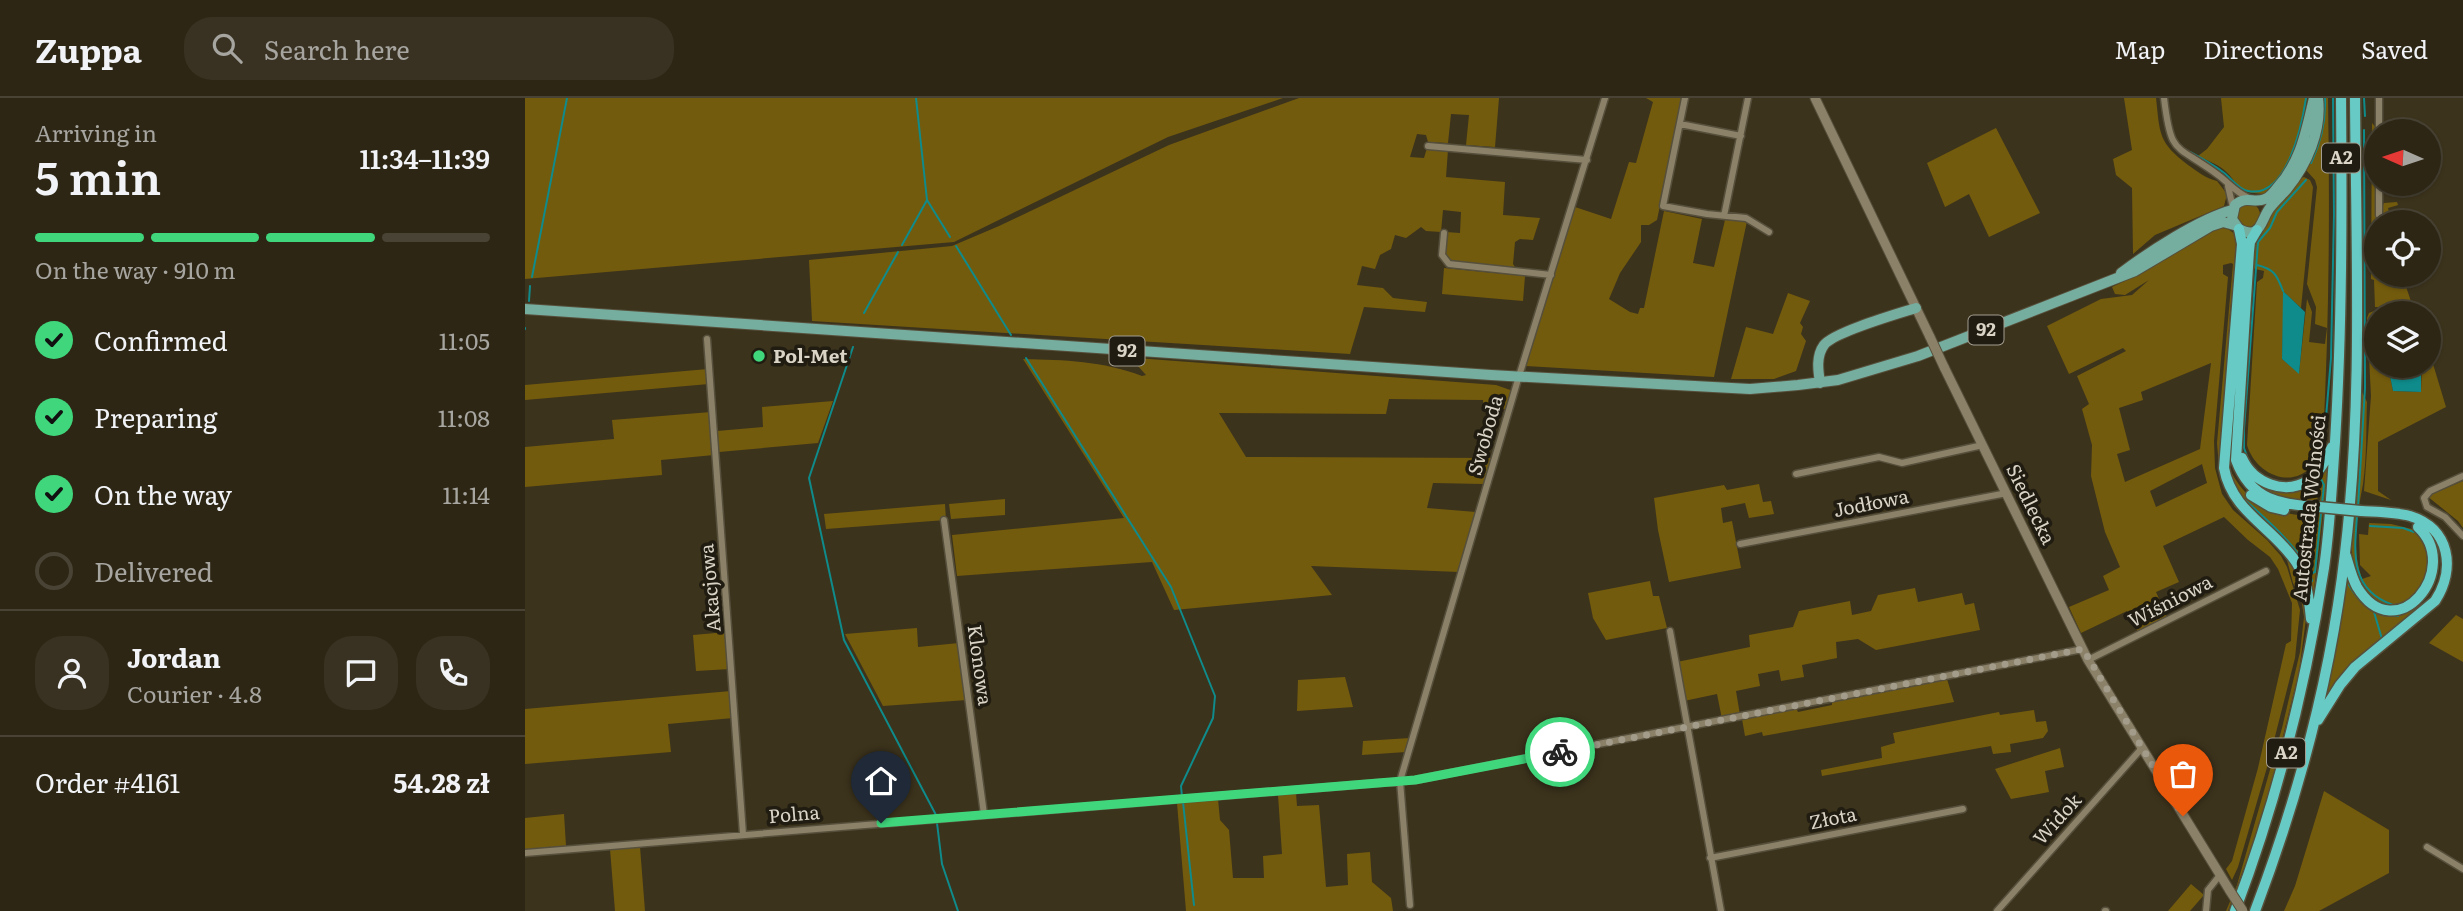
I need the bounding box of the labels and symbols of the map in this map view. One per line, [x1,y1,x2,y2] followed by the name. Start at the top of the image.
[2364,119,2441,196] north arrow
[2322,144,2360,172] road number: A2
[1969,316,2003,344] road number: 92
[1109,337,1145,366] road number: 92
[773,341,848,369] place label: Pol-Met
[751,348,767,364] marker: Pol-Met
[1459,391,1509,478] street label: Swoboda
[2284,413,2332,603] street label: Autostrada Wolności
[2000,459,2064,549] street label: Siedlecka
[1831,481,1912,523] street label: Jodłowa
[691,542,727,633] street label: Akacjowa
[2122,567,2217,633] street label: Wiśniowa
[961,623,1001,708] street label: Klonowa
[1525,717,1595,787] courier
[2267,738,2305,768] road number: A2
[2153,744,2213,816] pin
[851,751,911,823] pin
[2026,786,2087,850] street label: Widok
[767,797,821,829] street label: Polna
[1807,799,1859,835] street label: Złota

